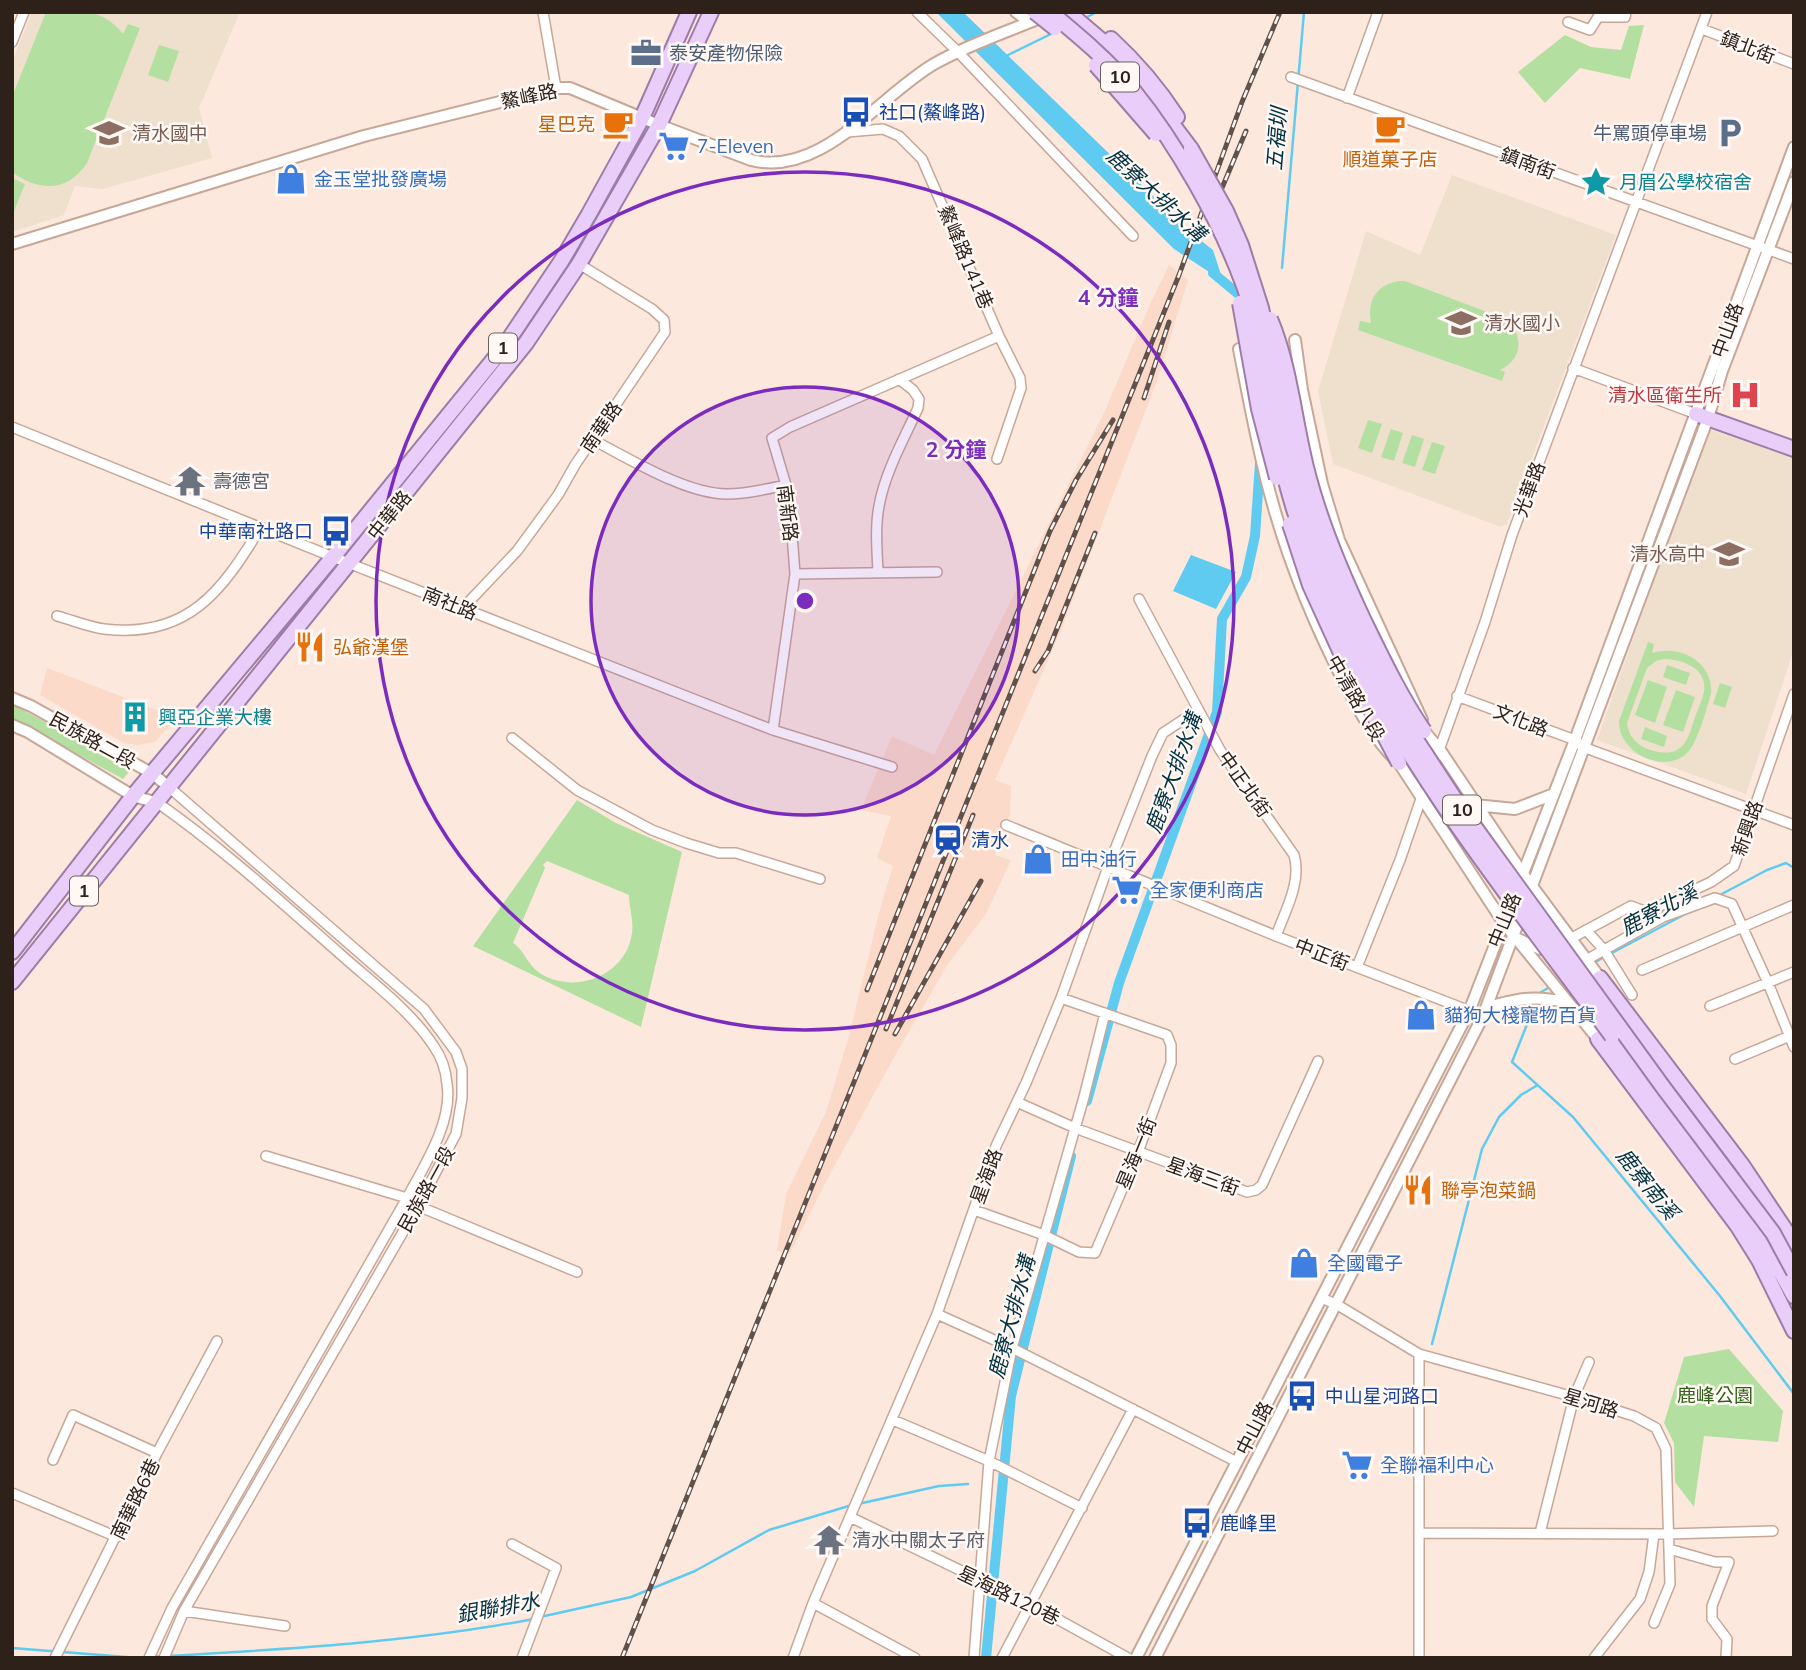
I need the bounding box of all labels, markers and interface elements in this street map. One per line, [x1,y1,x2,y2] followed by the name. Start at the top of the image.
[1717,26,1779,68] street label: 鎮北街
[629,36,663,70] office icon: 泰安產物保險
[669,41,783,65] place label: 泰安產物保險
[1101,62,1139,92] road number: 10
[499,78,559,114] street label: 鰲峰路
[839,95,873,129] bus stop icon: 社口(鰲峰路)
[879,100,986,124] place label: 社口(鰲峰路)
[1260,103,1292,171] water label: 五福圳
[601,107,635,141] cafe icon: 星巴克
[1373,111,1407,145] cafe icon: 順道菓子店
[538,112,595,136] place label: 星巴克
[92,116,126,150] school or university icon: 清水國中
[1713,116,1747,150] parking icon: 牛罵頭停車場
[132,121,208,145] place label: 清水國中
[1593,121,1707,145] place label: 牛罵頭停車場
[657,129,691,163] supermarket icon: 7-Eleven
[697,134,774,158] place label: 7-Eleven
[1102,142,1214,249] water label: 鹿寮大排水溝
[1497,142,1559,184] street label: 鎮南街
[1342,147,1438,171] place label: 順道菓子店
[274,162,308,196] shop icon: 金玉堂批發廣場
[1579,165,1613,199] place icon: 月眉公學校宿舍
[314,167,447,191] place label: 金玉堂批發廣場
[1619,170,1752,194] place label: 月眉公學校宿舍
[933,202,999,312] street label: 鰲峰路141巷
[1078,284,1138,310] text: 4 分鐘
[1706,299,1748,361] street label: 中山路
[1444,306,1478,340] school or university icon: 清水國小
[1484,311,1560,335] place label: 清水國小
[489,334,517,362] road number: 1
[1728,378,1762,412] hospital icon: 清水區衛生所
[1608,383,1722,407] place label: 清水區衛生所
[575,397,627,457] street label: 南華路
[926,436,986,462] text: 2 分鐘
[1508,458,1550,520] street label: 光華路
[173,464,207,498] temple icon: 壽德宮
[213,469,270,493] place label: 壽德宮
[773,483,803,543] street label: 南新路
[362,485,416,545] street label: 中華路
[319,514,353,548] bus stop icon: 中華南社路口
[199,519,313,543] place label: 中華南社路口
[1712,537,1746,571] school or university icon: 清水高中
[1630,542,1706,566] place label: 清水高中
[419,581,481,625] street label: 南社路
[793,589,817,613] centre of rings
[293,630,327,664] restaurant icon: 弘爺漢堡
[333,635,409,659] place label: 弘爺漢堡
[1322,651,1390,745] street label: 中清路八段
[1490,699,1552,741] street label: 文化路
[118,700,152,734] building icon: 興亞企業大樓
[158,705,272,729] place label: 興亞企業大樓
[46,706,140,774] street label: 民族路二段
[1139,706,1208,836] water label: 鹿寮大排水溝
[1213,746,1277,822] street label: 中正北街
[1443,796,1481,824] road number: 10
[1726,797,1768,859] street label: 新興路
[931,823,965,857] station icon: 清水
[971,828,1009,852] place label: 清水
[1021,842,1055,876] shop icon: 田中油行
[1061,847,1137,871] place label: 田中油行
[1110,873,1144,907] supermarket icon: 全家便利商店
[70,876,98,906] road number: 1
[1615,877,1704,940] water label: 鹿寮北溪
[1150,878,1264,902] place label: 全家便利商店
[1482,889,1526,951] street label: 中山路
[1291,933,1353,975] street label: 中正街
[1404,998,1438,1032] shop icon: 貓狗大棧寵物百貨
[1444,1003,1596,1027] place label: 貓狗大棧寵物百貨
[1111,1113,1161,1193] street label: 星海一街
[392,1142,460,1236] street label: 民族路一段
[1611,1143,1686,1227] water label: 鹿寮南溪
[965,1145,1007,1207] street label: 星海路
[1163,1152,1243,1200] street label: 星海三街
[1401,1173,1435,1207] restaurant icon: 聯亭泡菜鍋
[1441,1178,1536,1202] place label: 聯亭泡菜鍋
[1287,1246,1321,1280] shop icon: 全國電子
[982,1250,1041,1381] water label: 鹿寮大排水溝
[1327,1251,1403,1275] place label: 全國電子
[1285,1379,1319,1413] bus stop icon: 中山星河路口
[1560,1383,1622,1423] street label: 星河路
[1677,1383,1753,1407] park label: 鹿峰公園
[1325,1384,1439,1408] place label: 中山星河路口
[1230,1397,1278,1459] street label: 中山路
[1340,1448,1374,1482] supermarket icon: 全聯福利中心
[1380,1453,1494,1477] place label: 全聯福利中心
[105,1454,165,1544] street label: 南華路6巷
[1180,1506,1214,1540] bus stop icon: 鹿峰里
[1220,1511,1277,1535] place label: 鹿峰里
[812,1523,846,1557] temple icon: 清水中關太子府
[852,1528,985,1552] place label: 清水中關太子府
[954,1560,1064,1630] street label: 星海路120巷
[454,1587,542,1627] water label: 銀聯排水

